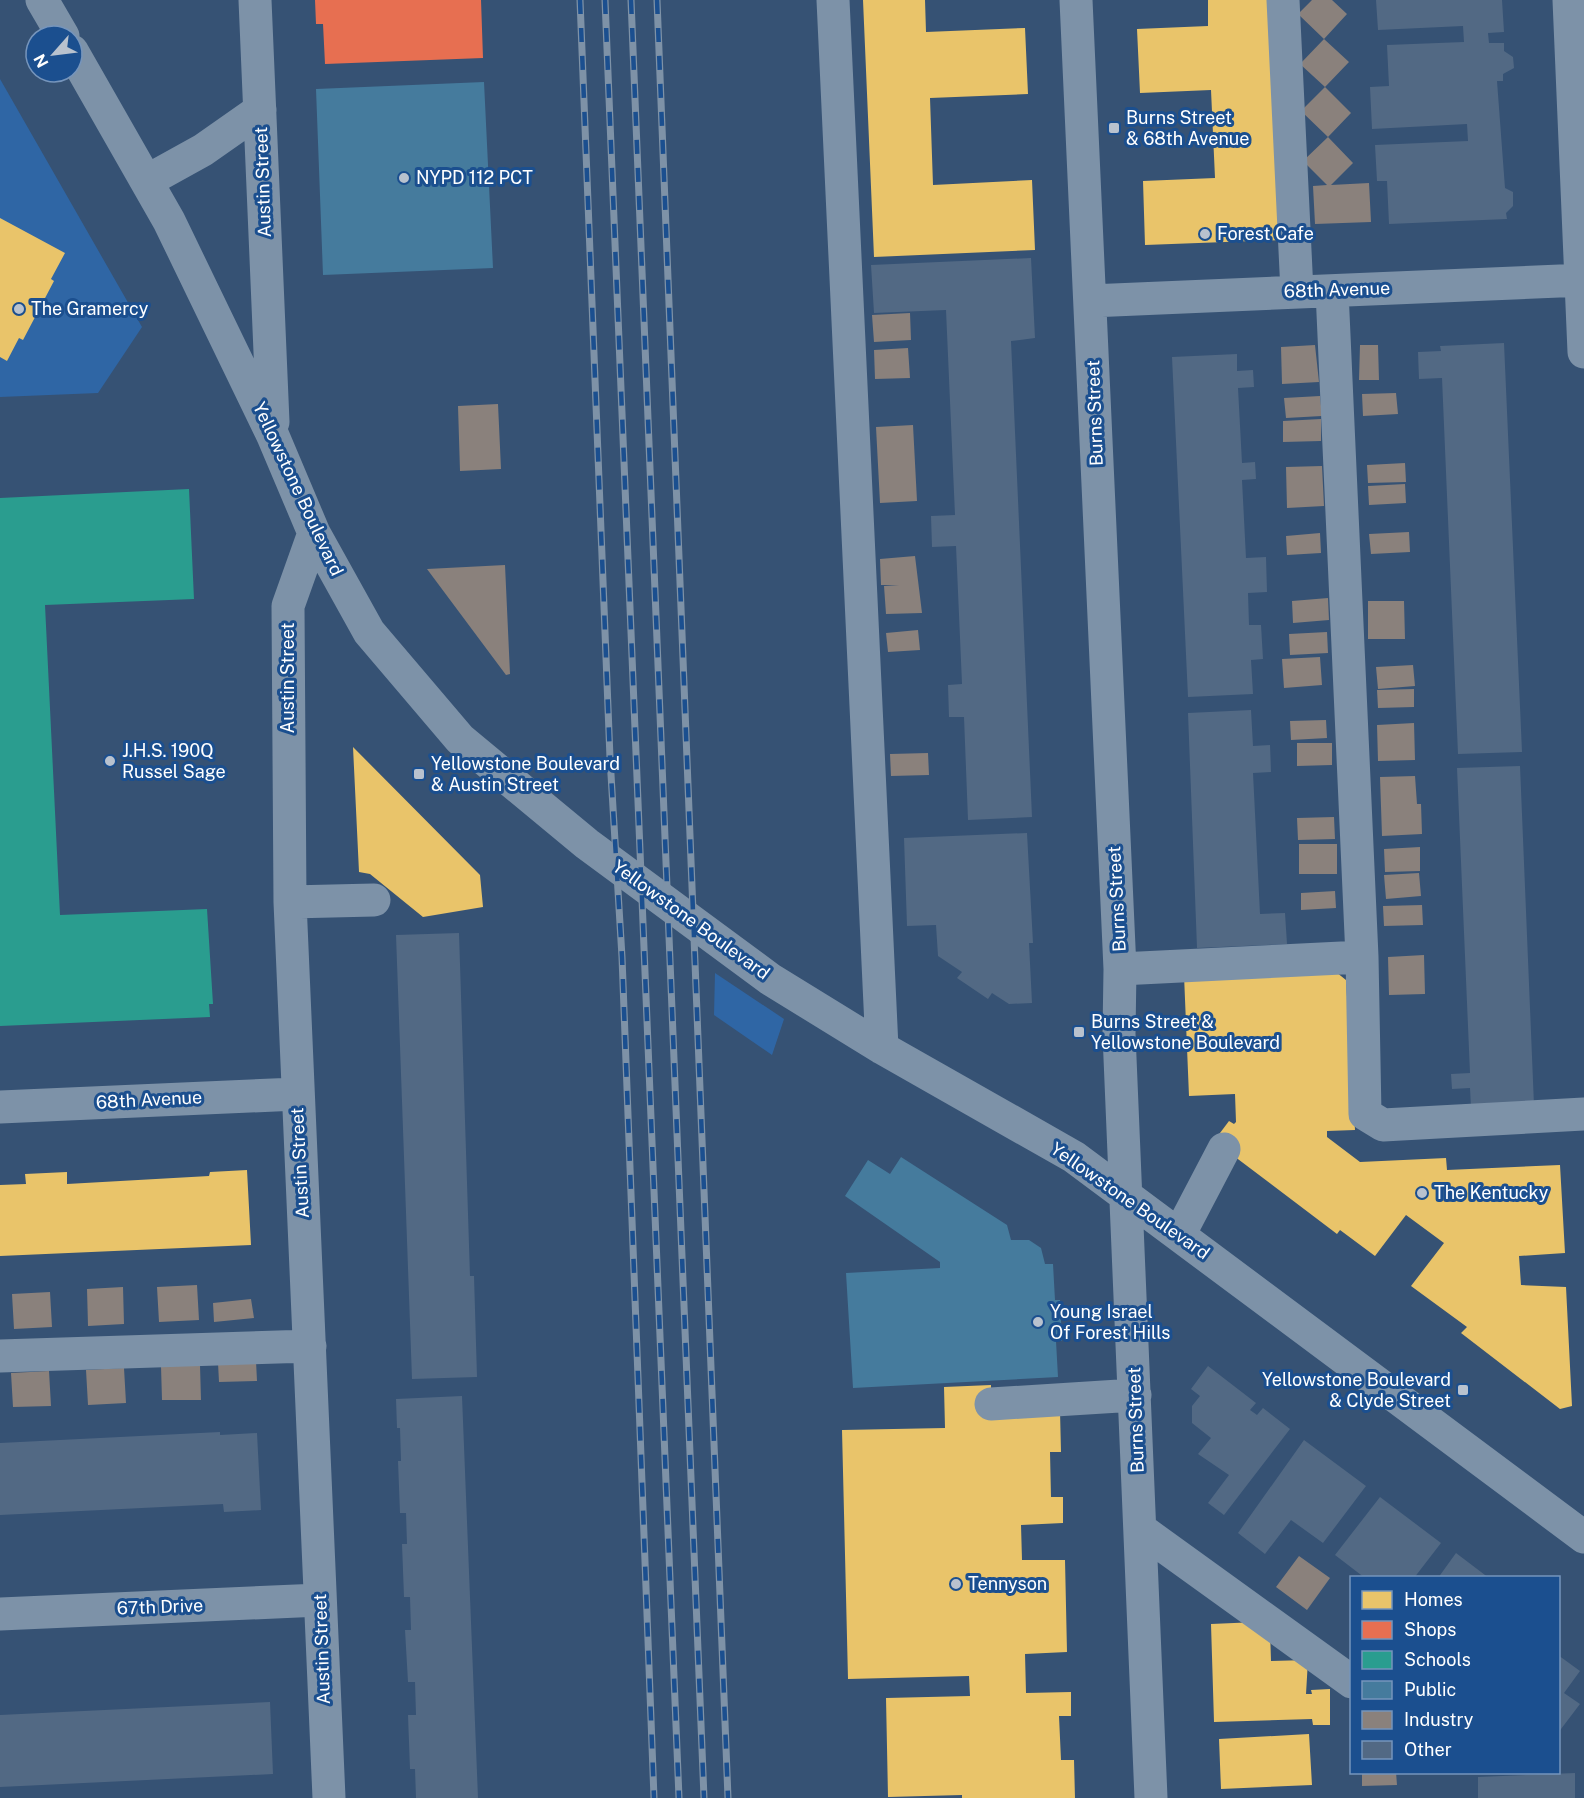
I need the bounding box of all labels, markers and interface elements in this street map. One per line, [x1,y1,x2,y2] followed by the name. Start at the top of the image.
[24,24,84,84] north arrow
[30,51,53,71] text: N
[1126,107,1249,149] place label: Burns Street & 68th Avenue
[1107,121,1121,135] marker: Burns Street & 68th Avenue
[250,126,275,238] street label: Austin Street
[416,167,533,188] place label: NYPD 112 PCT
[397,171,411,185] marker: NYPD 112 PCT
[1217,223,1314,244] place label: Forest Cafe
[1198,227,1212,241] marker: Forest Cafe
[1283,277,1390,302] street label: 68th Avenue
[31,298,149,319] place label: The Gramercy
[12,302,26,316] marker: The Gramercy
[1082,360,1107,466] street label: Burns Street
[249,399,348,579] street label: Yellowstone Boulevard
[277,623,298,733] street label: Austin Street
[122,740,226,782] place label: J.H.S. 190Q Russel Sage
[431,753,620,795] place label: Yellowstone Boulevard & Austin Street
[103,754,117,768] marker: J.H.S. 190Q Russel Sage
[412,767,426,781] marker: Yellowstone Boulevard & Austin Street
[1103,846,1130,952] street label: Burns Street
[609,856,774,984] street label: Yellowstone Boulevard
[1091,1011,1280,1053] place label: Burns Street & Yellowstone Boulevard
[1072,1025,1086,1039] marker: Burns Street & Yellowstone Boulevard
[95,1086,203,1113] street label: 68th Avenue
[286,1107,313,1219] street label: Austin Street
[1047,1138,1214,1263] street label: Yellowstone Boulevard
[1434,1182,1549,1203] place label: The Kentucky
[1415,1186,1429,1200] marker: The Kentucky
[1050,1301,1170,1343] place label: Young Israel Of Forest Hills
[1031,1315,1045,1329] marker: Young Israel Of Forest Hills
[1123,1367,1148,1473] street label: Burns Street
[1262,1369,1451,1411] place label: Yellowstone Boulevard & Clyde Street
[1456,1383,1470,1397] marker: Yellowstone Boulevard & Clyde Street
[968,1573,1047,1594] place label: Tennyson
[1350,1576,1560,1774] legend
[949,1577,963,1591] marker: Tennyson
[1404,1589,1463,1610] text: Homes
[309,1593,334,1705] street label: Austin Street
[116,1594,204,1619] street label: 67th Drive
[1404,1619,1456,1640] text: Shops
[1404,1649,1471,1670] text: Schools
[1404,1679,1456,1700] text: Public
[1404,1709,1474,1730] text: Industry
[1404,1739,1452,1760] text: Other

